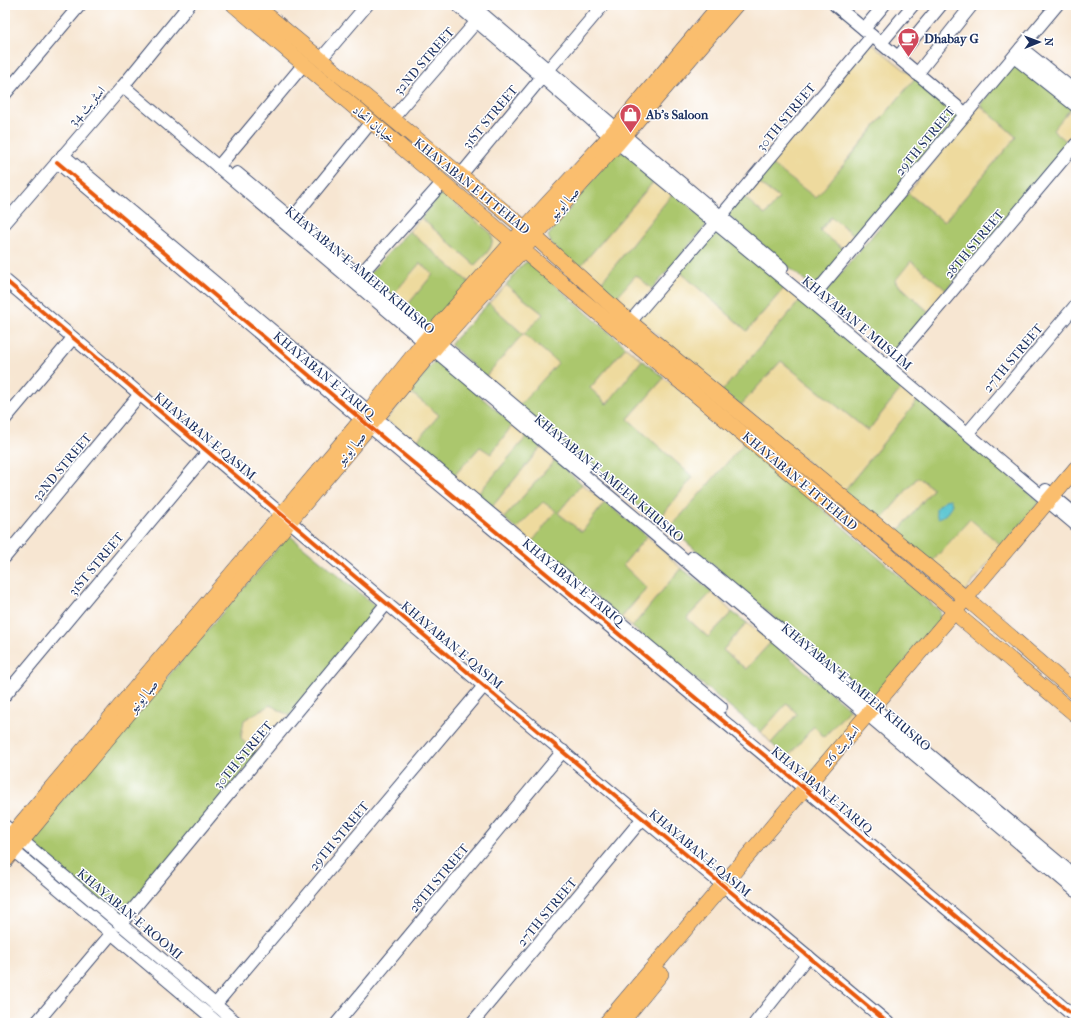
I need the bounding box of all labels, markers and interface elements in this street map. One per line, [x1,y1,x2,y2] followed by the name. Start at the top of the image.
[1019,22,1059,62] north arrow
[391,24,457,98] street label: 32ND STREET
[895,25,921,58] cafe icon: Dhabay G
[924,31,980,47] place label: Dhabay G
[1042,38,1055,47] text: N
[753,80,819,154] street label: 30TH STREET
[459,82,521,152] street label: 31ST STREET
[66,83,109,130] street label: اسٹریٹ 34
[617,101,643,134] shop icon: Ab's Saloon
[349,102,398,147] street label: خیابان اتحاد
[892,103,958,178] street label: 29TH STREET
[645,107,709,122] place label: Ab's Saloon
[411,135,533,237] street label: KHAYABAN E ITTEHAD
[544,184,583,224] street label: صبا ایونیو
[282,203,438,337] street label: KHAYABAN-E-AMEER KHUSRO
[941,207,1007,281] street label: 28TH STREET
[799,273,915,373] street label: KHAYABAN E MUSLIM
[980,321,1046,395] street label: 27TH STREET
[270,328,381,424] street label: KHAYABAN-E-TARIQ
[151,389,259,483] street label: KHAYABAN-E-QASIM
[531,411,687,545] street label: KHAYABAN-E-AMEER KHUSRO
[739,428,861,534] street label: KHAYABAN-E-ITTEHAD
[332,429,370,470] street label: صبا ایونیو
[29,430,95,504] street label: 32ND STREET
[65,529,127,599] street label: 31ST STREET
[519,535,630,631] street label: KHAYABAN-E-TARIQ
[398,598,506,692] street label: KHAYABAN-E-QASIM
[778,620,934,754] street label: KHAYABAN-E-AMEER KHUSRO
[124,677,162,718] street label: صبا ایونیو
[210,718,276,792] street label: 30TH STREET
[820,722,863,770] street label: اسٹریٹ 26
[768,743,879,839] street label: KHAYABAN-E-TARIQ
[306,798,372,873] street label: 29TH STREET
[646,806,754,900] street label: KHAYABAN-E-QASIM
[406,841,472,915] street label: 28TH STREET
[74,866,186,962] street label: KHAYABAN-E-ROOMI
[514,875,580,949] street label: 27TH STREET

